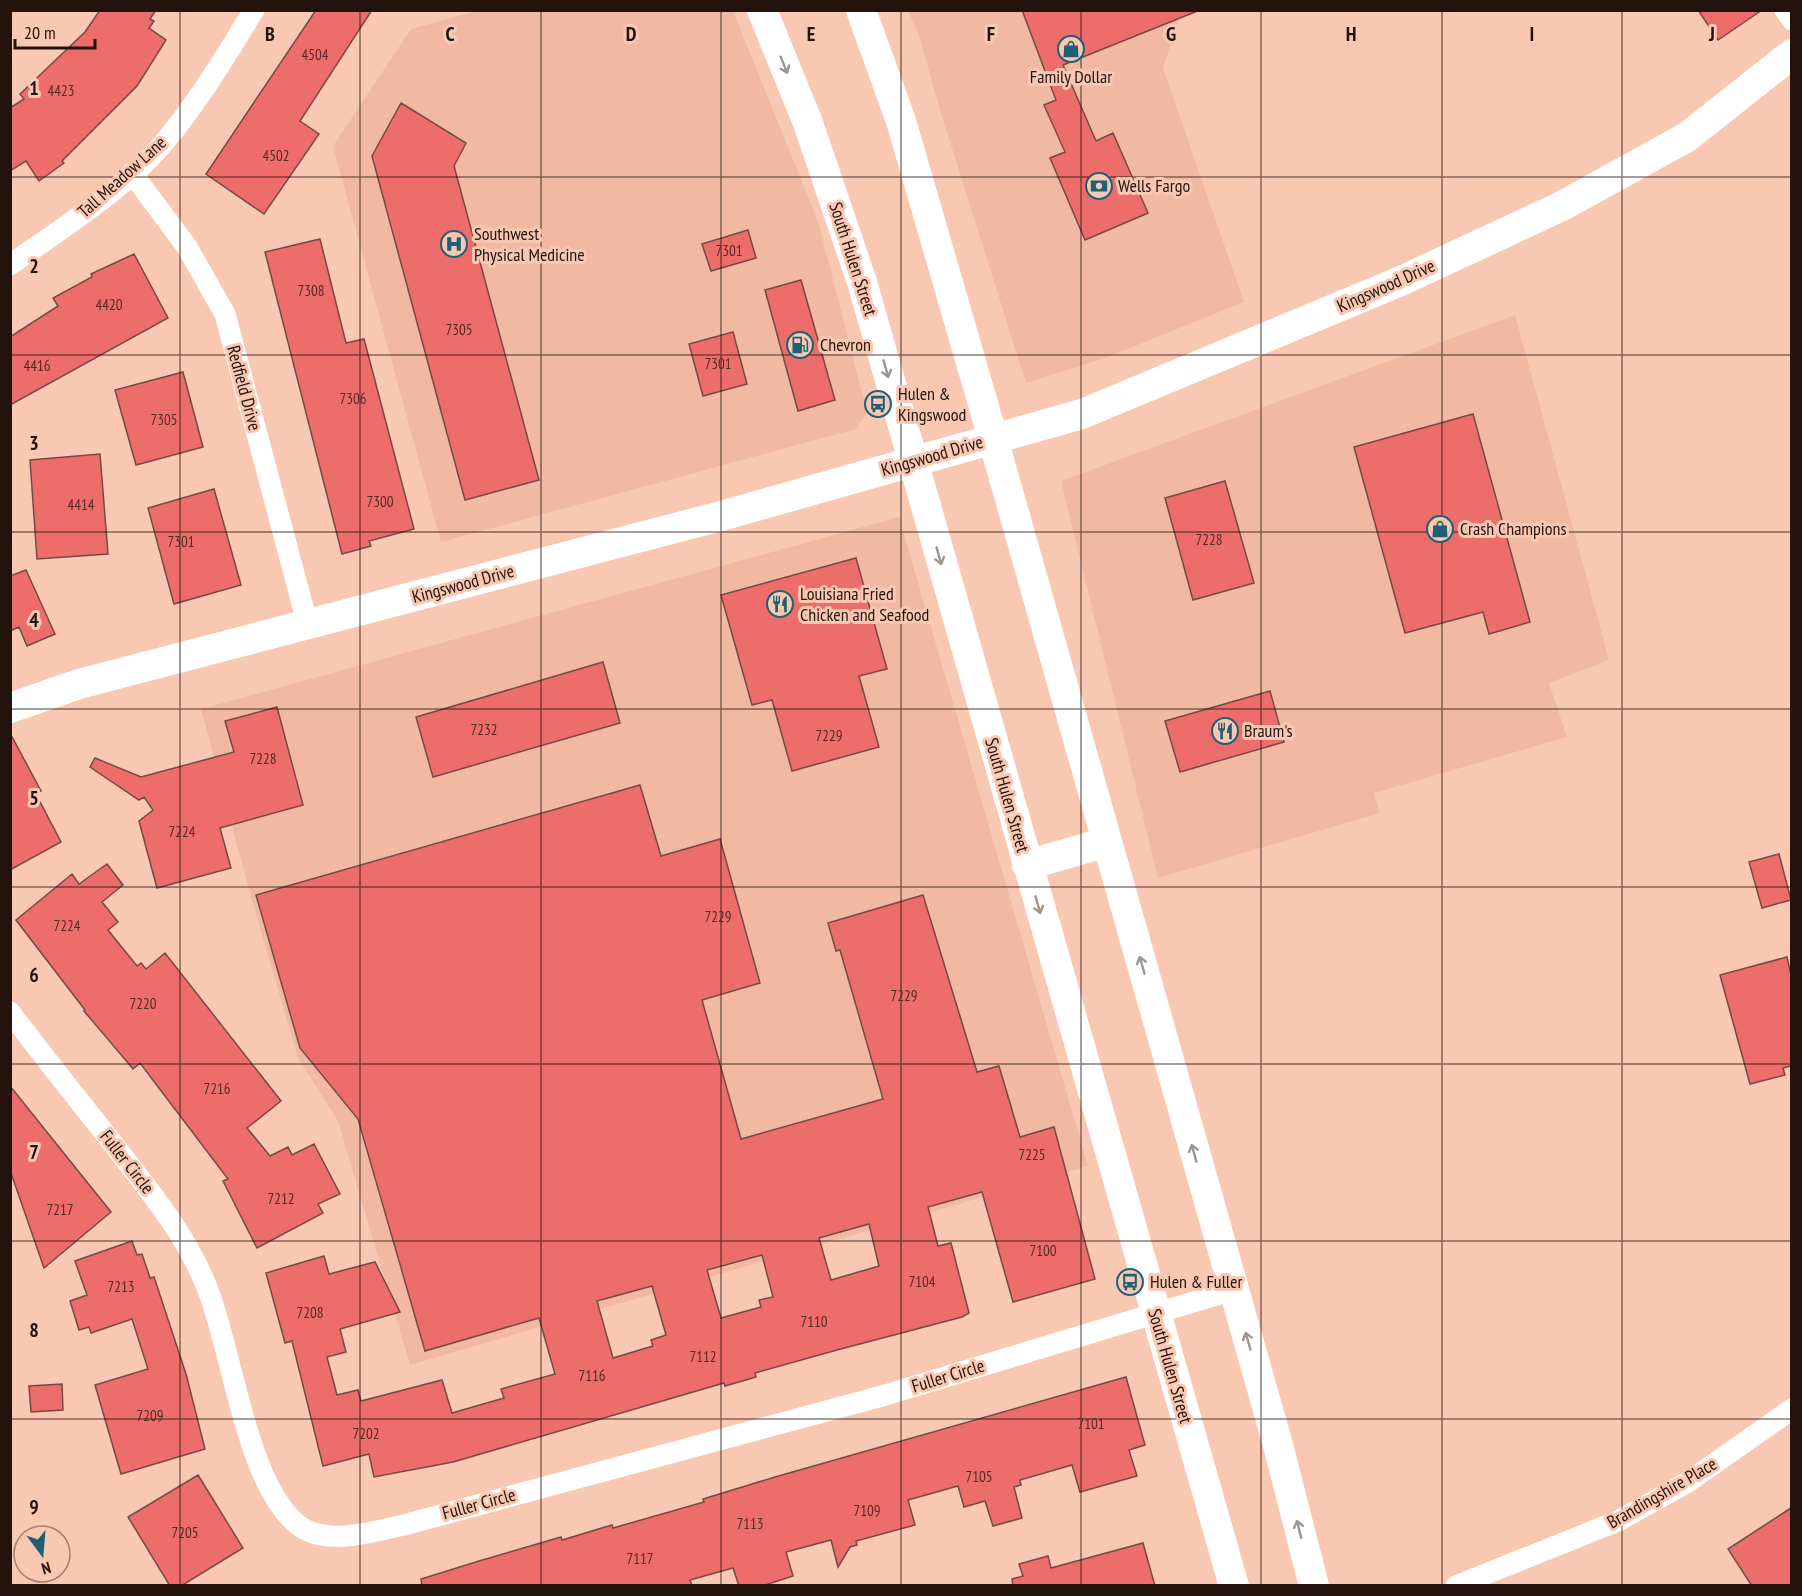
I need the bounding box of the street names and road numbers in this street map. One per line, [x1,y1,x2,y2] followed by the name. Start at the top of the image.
[73,131,171,222] street label: Tall Meadow Lane
[824,199,883,319] street label: South Hulen Street
[1333,254,1438,317] street label: Kingswood Drive
[222,343,267,433] street label: Redfield Drive
[878,430,985,481] street label: Kingswood Drive
[409,559,516,608] street label: Kingswood Drive
[980,735,1035,855] street label: South Hulen Street
[95,1125,160,1198] street label: Fuller Circle
[1143,1306,1198,1426] street label: South Hulen Street
[909,1354,987,1397] street label: Fuller Circle
[1603,1452,1721,1533] street label: Brandingshire Place
[440,1483,518,1524] street label: Fuller Circle

